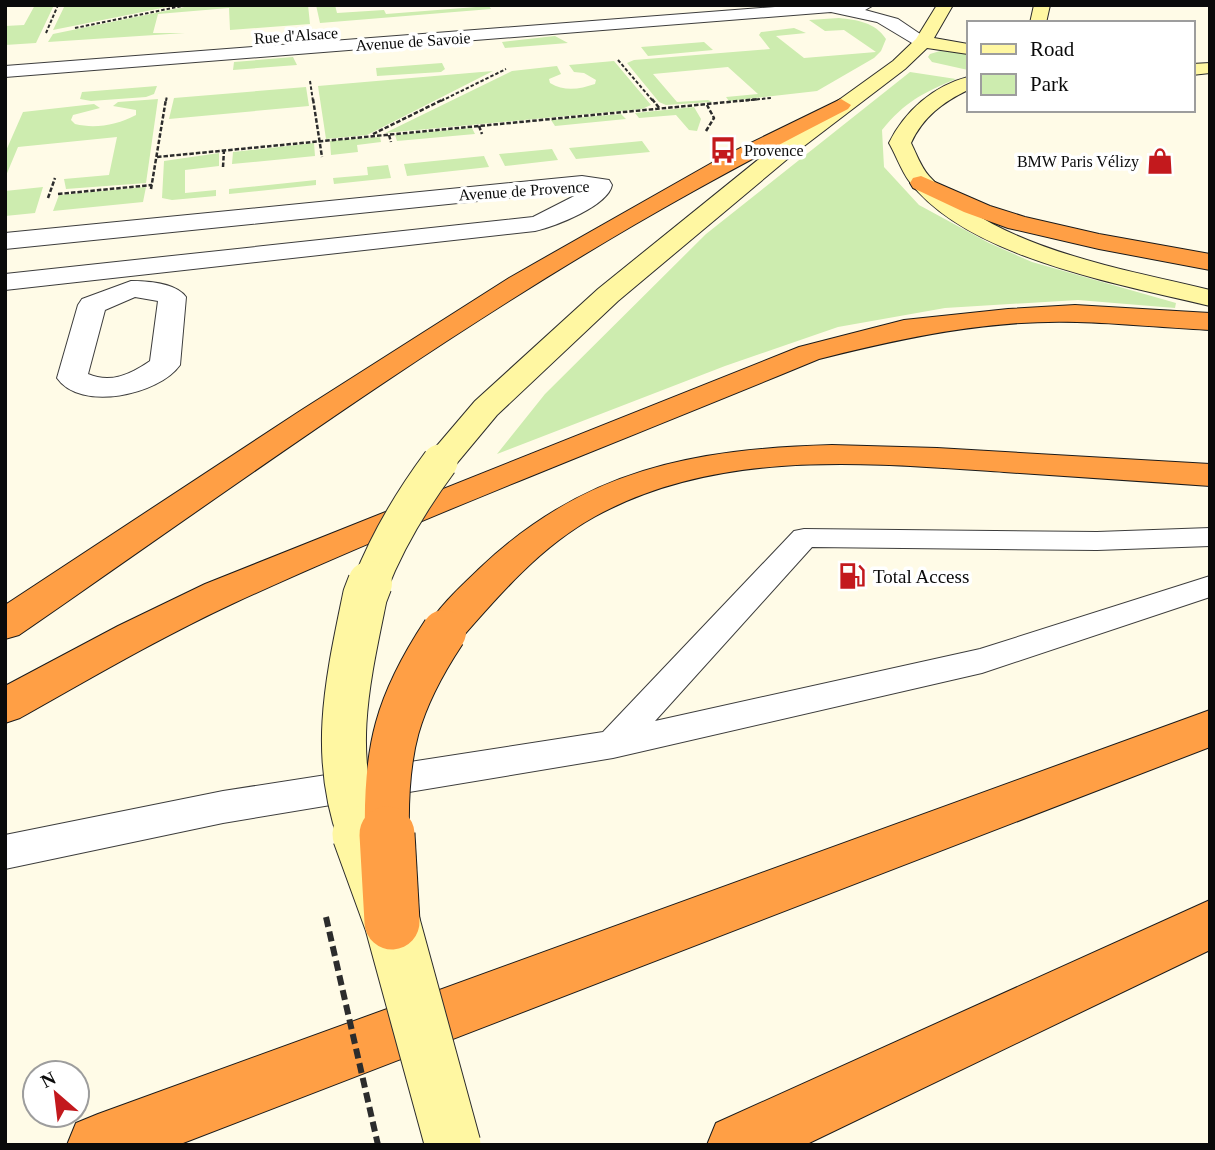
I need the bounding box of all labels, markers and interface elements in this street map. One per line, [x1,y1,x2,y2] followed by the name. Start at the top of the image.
[967,21,1194,112] legend
[253,24,339,47] street label: Rue d'Alsace
[355,29,471,54] street label: Avenue de Savoie
[1030,37,1075,61] text: Road
[1030,72,1069,96] text: Park
[708,135,738,165] bus stop icon: Provence
[744,142,804,159] place label: Provence
[1145,146,1175,176] shop icon: BMW Paris Vélizy
[1017,153,1139,171] place label: BMW Paris Vélizy
[458,177,590,204] street label: Avenue de Provence
[837,561,867,591] fuel station icon: Total Access
[873,566,969,587] place label: Total Access
[21,1059,91,1129] north arrow
[37,1067,59,1092] text: N

